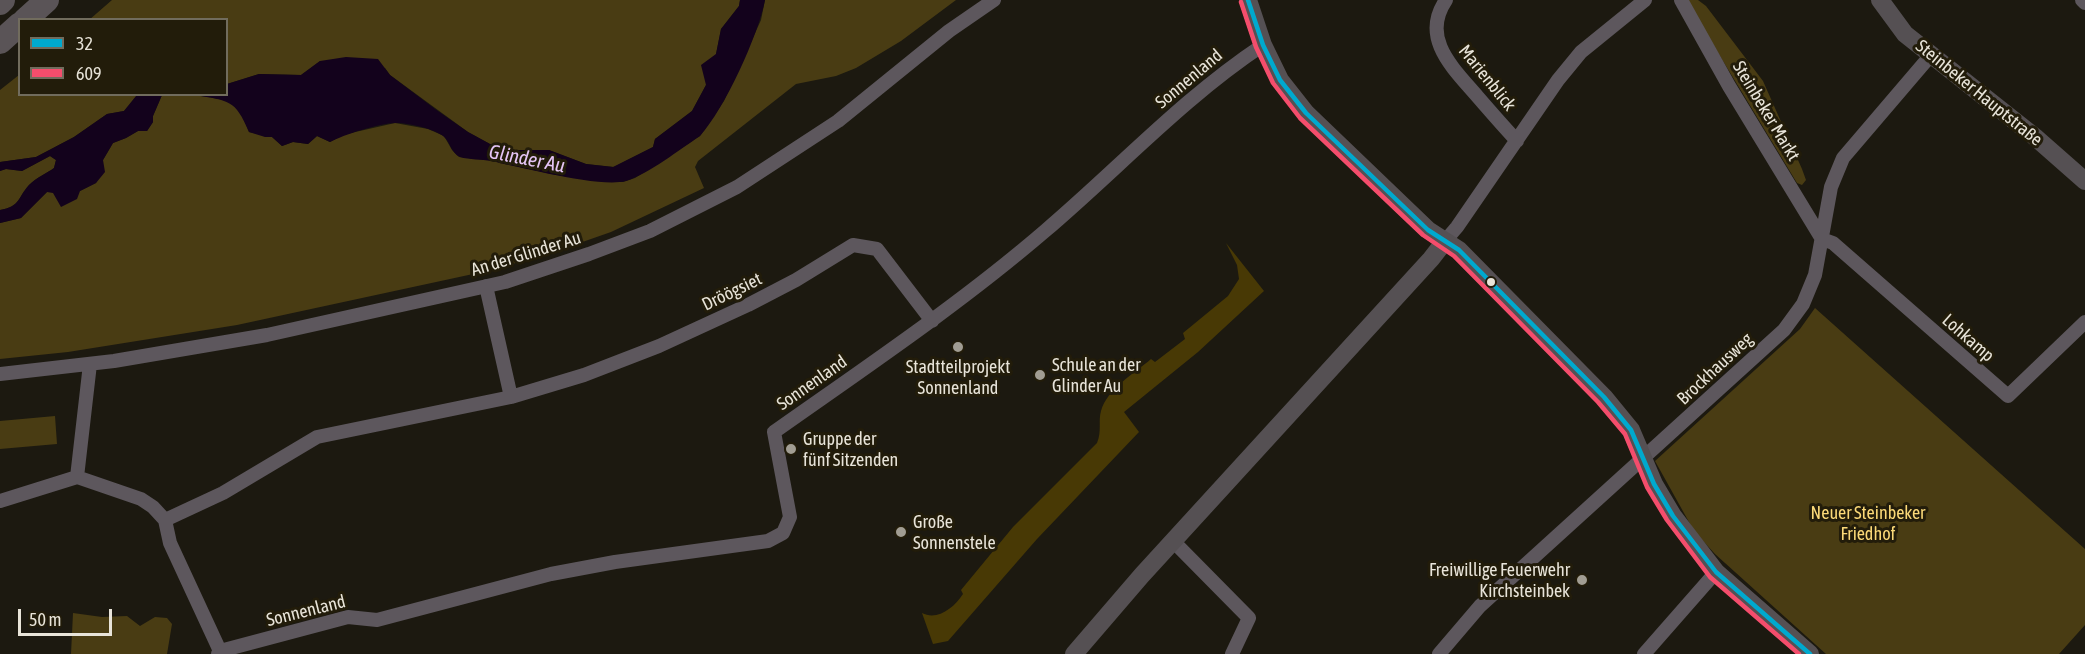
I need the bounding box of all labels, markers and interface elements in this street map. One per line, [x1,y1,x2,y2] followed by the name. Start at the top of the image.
[18,18,228,96] legend
[76,33,93,54] text: 32
[1911,35,2047,151] street label: Steinbeker Hauptstraße
[1454,41,1520,115] street label: Marienblick
[1151,45,1227,113] street label: Sonnenland
[1728,57,1804,165] street label: Steinbeker Markt
[76,63,101,84] text: 609
[487,140,567,178] water label: Glinder Au
[468,227,584,281] street label: An der Glinder Au
[699,268,765,316] street label: Dröögsiet
[1485,276,1497,288] unlabelled marker
[1938,310,1998,366] street label: Lohkamp
[1673,329,1757,409] street label: Brockhausweg
[951,340,965,354] marker: Stadtteilprojekt Sonnenland
[773,351,851,415] street label: Sonnenland
[1052,354,1140,397] place label: Schule an der Glinder Au
[906,356,1010,398] place label: Stadtteilprojekt Sonnenland
[1033,368,1047,382] marker: Schule an der Glinder Au
[803,428,898,470] place label: Gruppe der fünf Sitzenden
[784,442,798,456] marker: Gruppe der fünf Sitzenden
[1811,502,1925,544] park label: Neuer Steinbeker Friedhof
[913,511,996,554] place label: Große Sonnenstele
[894,525,908,539] marker: Große Sonnenstele
[1429,559,1570,602] place label: Freiwillige Feuerwehr Kirchsteinbek
[1575,573,1589,587] marker: Freiwillige Feuerwehr Kirchsteinbek
[264,591,348,631] street label: Sonnenland
[21,597,116,635] scale bar
[29,609,61,630] text: 50 m

